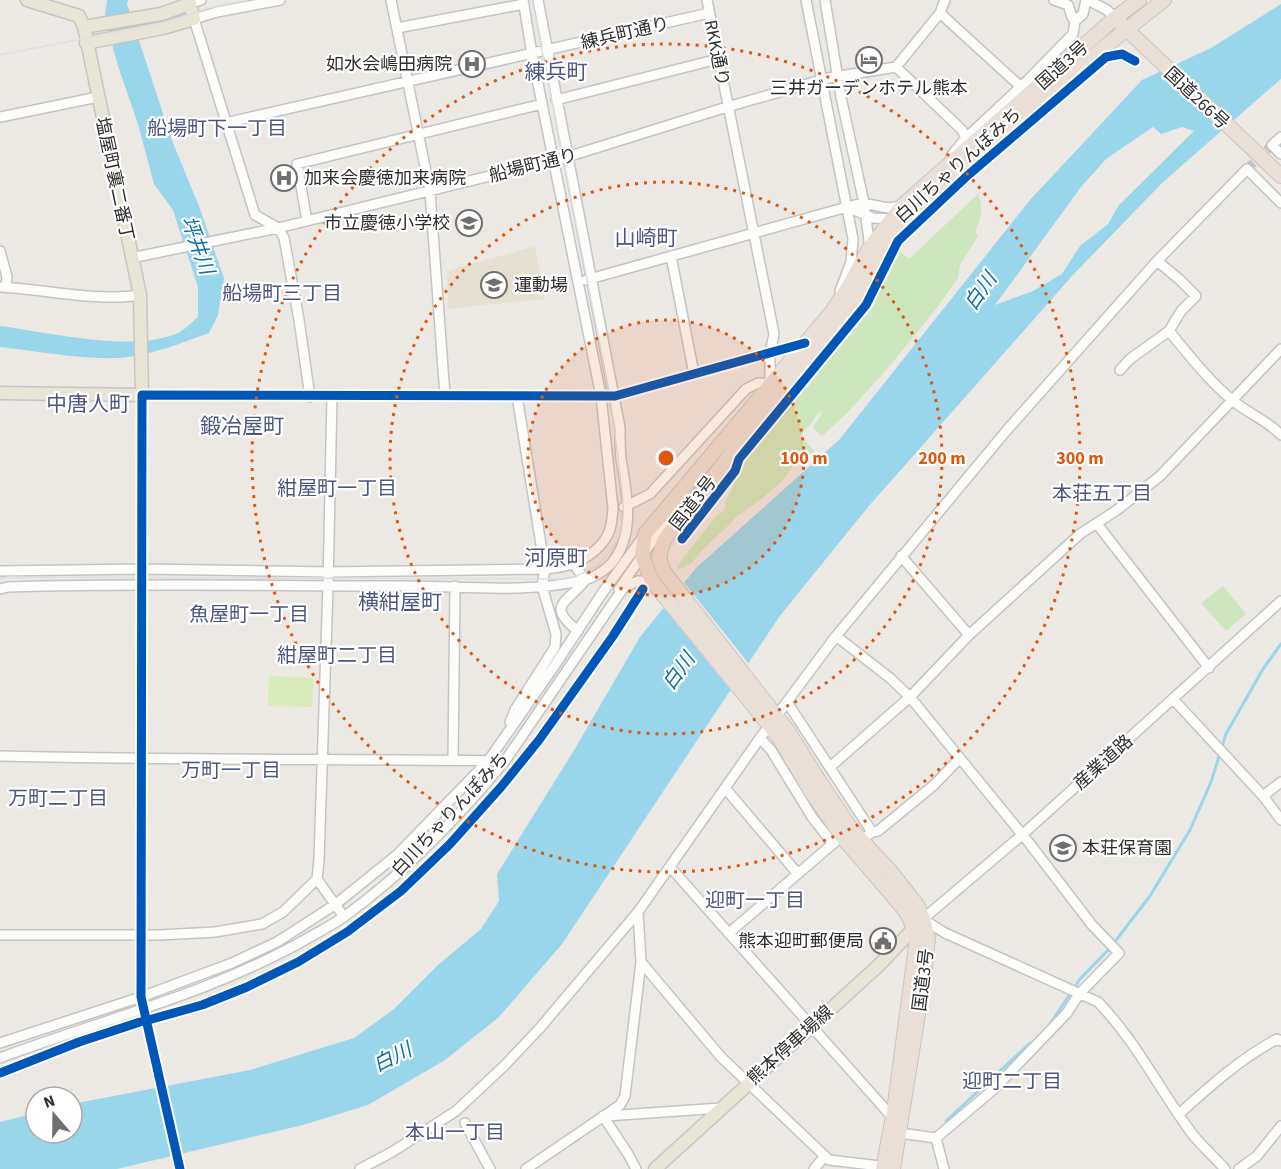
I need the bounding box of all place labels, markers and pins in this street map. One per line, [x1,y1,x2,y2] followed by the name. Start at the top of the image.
[854,45,884,75] hotel icon: 三井ガーデンホテル熊本
[457,49,487,79] hospital icon: 如水会嶋田病院
[326,52,452,77] place label: 如水会嶋田病院
[770,76,968,101] place label: 三井ガーデンホテル熊本
[269,163,299,193] hospital icon: 加来会慶徳加来病院
[304,166,466,191] place label: 加来会慶徳加来病院
[454,208,484,238] school or university icon: 市立慶徳小学校
[324,211,450,236] place label: 市立慶徳小学校
[479,270,509,300] school or university icon: 運動場
[514,273,568,298] place label: 運動場
[656,448,676,468] centre of rings
[1048,833,1078,863] school or university icon: 本荘保育園
[1082,836,1172,861] place label: 本荘保育園
[868,926,898,956] public building icon: 熊本迎町郵便局
[738,929,864,954] place label: 熊本迎町郵便局

